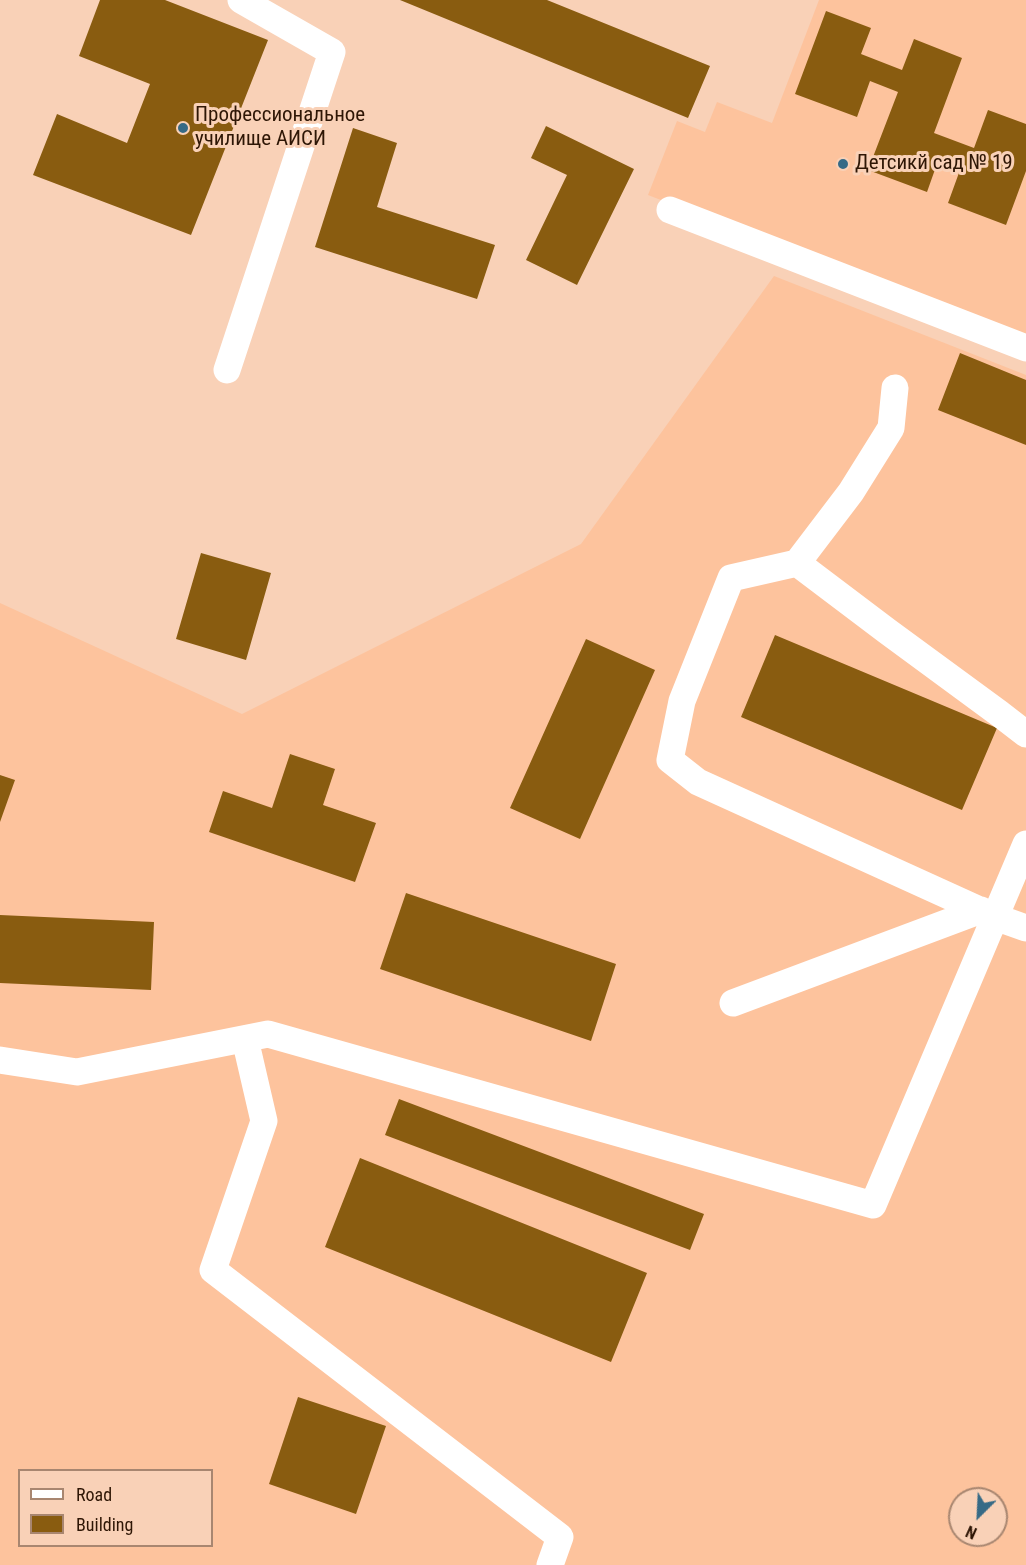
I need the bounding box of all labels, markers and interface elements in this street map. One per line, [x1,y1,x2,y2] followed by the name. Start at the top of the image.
[195,103,365,153] place label: Профессиональное училище АИСИ
[176,121,190,135] marker: Профессиональное училище АИСИ
[855,151,1013,177] place label: Детсикй сад № 19
[836,157,850,171] marker: Детсикй сад № 19
[18,1469,213,1547] legend
[76,1484,112,1505] text: Road
[948,1487,1008,1547] north arrow
[76,1514,133,1535] text: Building
[963,1521,980,1543] text: N

